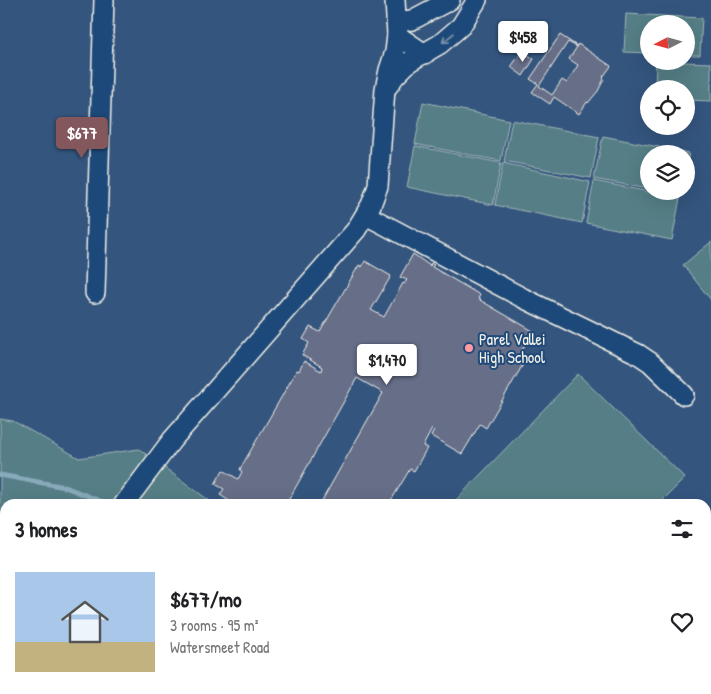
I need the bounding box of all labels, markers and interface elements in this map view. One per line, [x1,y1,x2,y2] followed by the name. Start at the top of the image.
[640,15,695,70] north arrow
[640,15,695,200] map controls
[493,20,553,63] pin: $458
[509,26,537,48] text: $458
[441,32,454,43] one-way arrow
[640,80,695,135] button: locate
[52,116,112,159] pin: $677
[67,122,97,144] text: $677
[640,145,695,200] button: layers
[479,328,546,368] place label: Parel Vallei High School
[463,342,475,354] marker: Parel Vallei High School
[346,344,428,386] pin: $1,470
[368,349,406,371] text: $1,470
[15,515,77,544] text: 3 homes
[668,515,696,543] icon: filters
[170,585,241,614] text: $677/mo
[55,592,115,652] icon: home
[668,608,696,636] icon: heart
[170,614,258,636] text: 3 rooms · 95 m²
[170,636,269,658] text: Watersmeet Road

